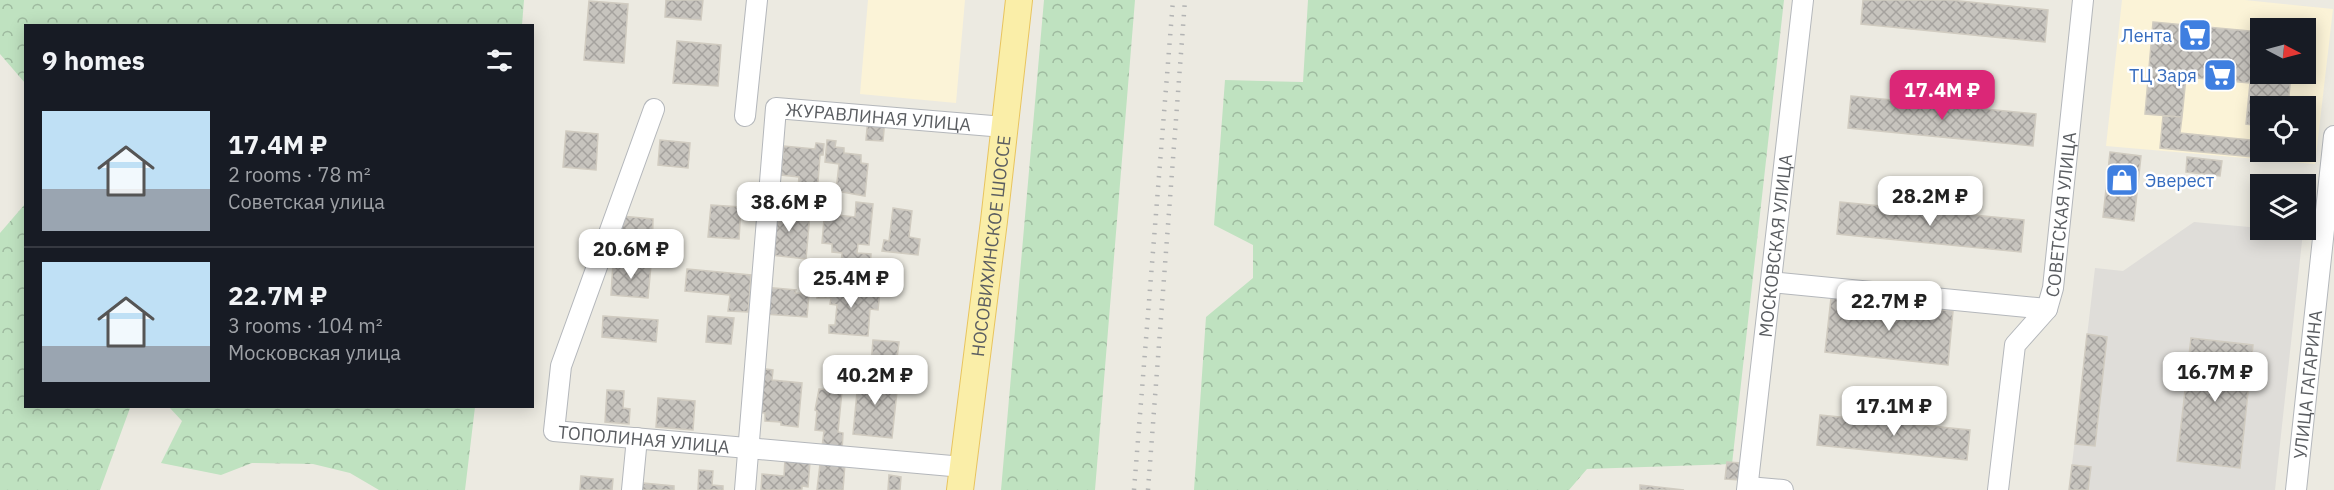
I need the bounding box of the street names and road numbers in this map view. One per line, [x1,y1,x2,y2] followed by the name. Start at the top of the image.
[785,97,973,136] street label: ЖУРАВЛИНАЯ УЛИЦА
[2039,130,2081,300] street label: СОВЕТСКАЯ УЛИЦА
[965,134,1015,358] street label: НОСОВИХИНСКОЕ ШОССЕ
[1753,152,1797,339] street label: МОСКОВСКАЯ УЛИЦА
[2288,308,2327,460] street label: УЛИЦА ГАГАРИНА
[557,420,731,458] street label: ТОПОЛИНАЯ УЛИЦА

